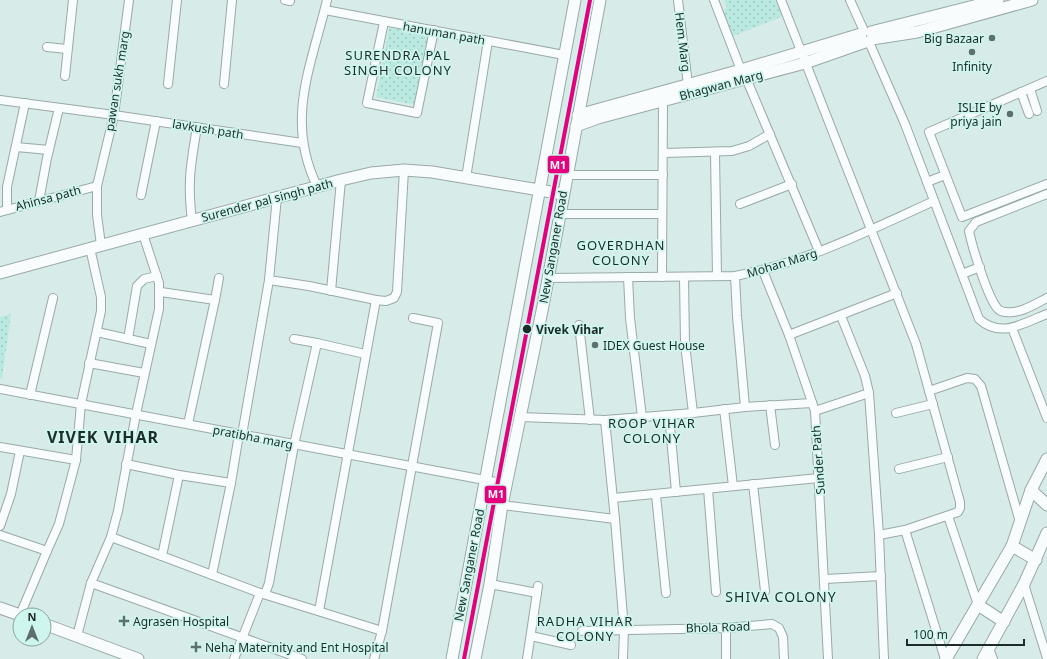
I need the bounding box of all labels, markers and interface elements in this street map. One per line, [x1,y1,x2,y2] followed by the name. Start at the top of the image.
[671,11,695,73] street label: Hem Marg
[401,17,487,49] street label: hanuman path
[101,30,133,132] street label: pawan sukh marg
[924,30,984,47] place label: Big Bazaar
[987,33,997,43] marker: Big Bazaar
[344,46,452,79] district label: SURENDRA PAL SINGH COLONY
[967,47,977,57] marker: Infinity
[952,58,993,75] place label: Infinity
[677,66,765,104] street label: Bhagwan Marg
[950,99,1003,130] place label: ISLIE by priya jain
[1005,109,1015,119] marker: ISLIE by priya jain
[171,115,245,143] street label: lavkush path
[547,155,570,174] line badge: M1
[550,157,566,172] text: M1
[199,174,335,226] street label: Surender pal singh path
[13,181,83,215] street label: Ahinsa path
[535,189,571,305] street label: New Sanganer Road
[577,236,665,269] district label: GOVERDHAN COLONY
[745,244,819,282] street label: Mohan Marg
[536,321,604,338] place label: Vivek Vihar
[521,323,533,335] marker: Vivek Vihar
[603,337,705,354] place label: IDEX Guest House
[590,340,600,350] marker: IDEX Guest House
[608,414,696,447] district label: ROOP VIHAR COLONY
[212,421,294,453] street label: pratibha marg
[807,425,829,495] street label: Sunder Path
[47,426,159,448] district label: VIVEK VIHAR
[484,485,507,504] line badge: M1
[488,486,504,501] text: M1
[450,507,488,623] street label: New Sanganer Road
[725,587,837,606] district label: SHIVA COLONY
[12,607,52,647] north arrow
[28,609,36,624] text: N
[537,612,633,645] district label: RADHA VIHAR COLONY
[133,613,229,630] place label: Agrasen Hospital
[118,615,130,627] marker: Agrasen Hospital
[686,617,750,637] street label: Bhola Road
[907,621,1024,647] scale bar
[913,626,948,643] text: 100 m
[205,639,389,656] place label: Neha Maternity and Ent Hospital
[190,641,202,653] marker: Neha Maternity and Ent Hospital

